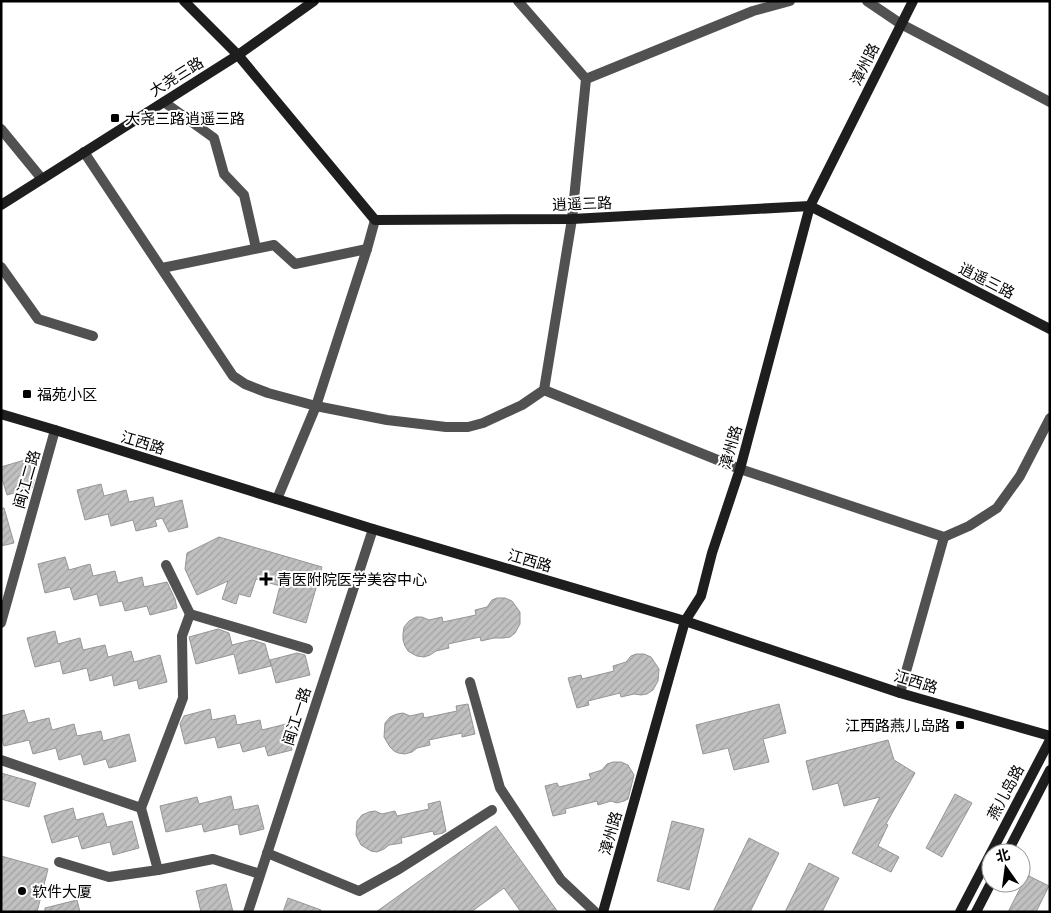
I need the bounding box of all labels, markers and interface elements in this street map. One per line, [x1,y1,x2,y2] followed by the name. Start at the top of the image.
[846,40,882,88] street label: 漳州路
[146,52,206,100] street label: 大尧三路
[125,109,245,127] place label: 大尧三路逍遥三路
[109,112,121,124] marker: 大尧三路逍遥三路
[552,193,612,213] street label: 逍遥三路
[956,258,1018,302] street label: 逍遥三路
[37,385,97,403] place label: 福苑小区
[21,388,33,400] marker: 福苑小区
[715,423,745,471] street label: 漳州路
[119,427,167,457] street label: 江西路
[9,448,43,510] street label: 闽江二路
[506,545,554,575] street label: 江西路
[277,570,427,588] place label: 青医附院医学美容中心
[259,572,273,586] marker: 青医附院医学美容中心
[892,666,940,696] street label: 江西路
[278,685,314,747] street label: 闽江一路
[845,716,950,734] place label: 江西路燕儿岛路
[954,719,966,731] marker: 江西路燕儿岛路
[983,761,1027,823] street label: 燕儿岛路
[595,809,625,857] street label: 漳州路
[981,843,1031,893] north arrow
[994,845,1012,865] text: 北
[32,882,92,900] place label: 软件大厦
[16,885,28,897] marker: 软件大厦

